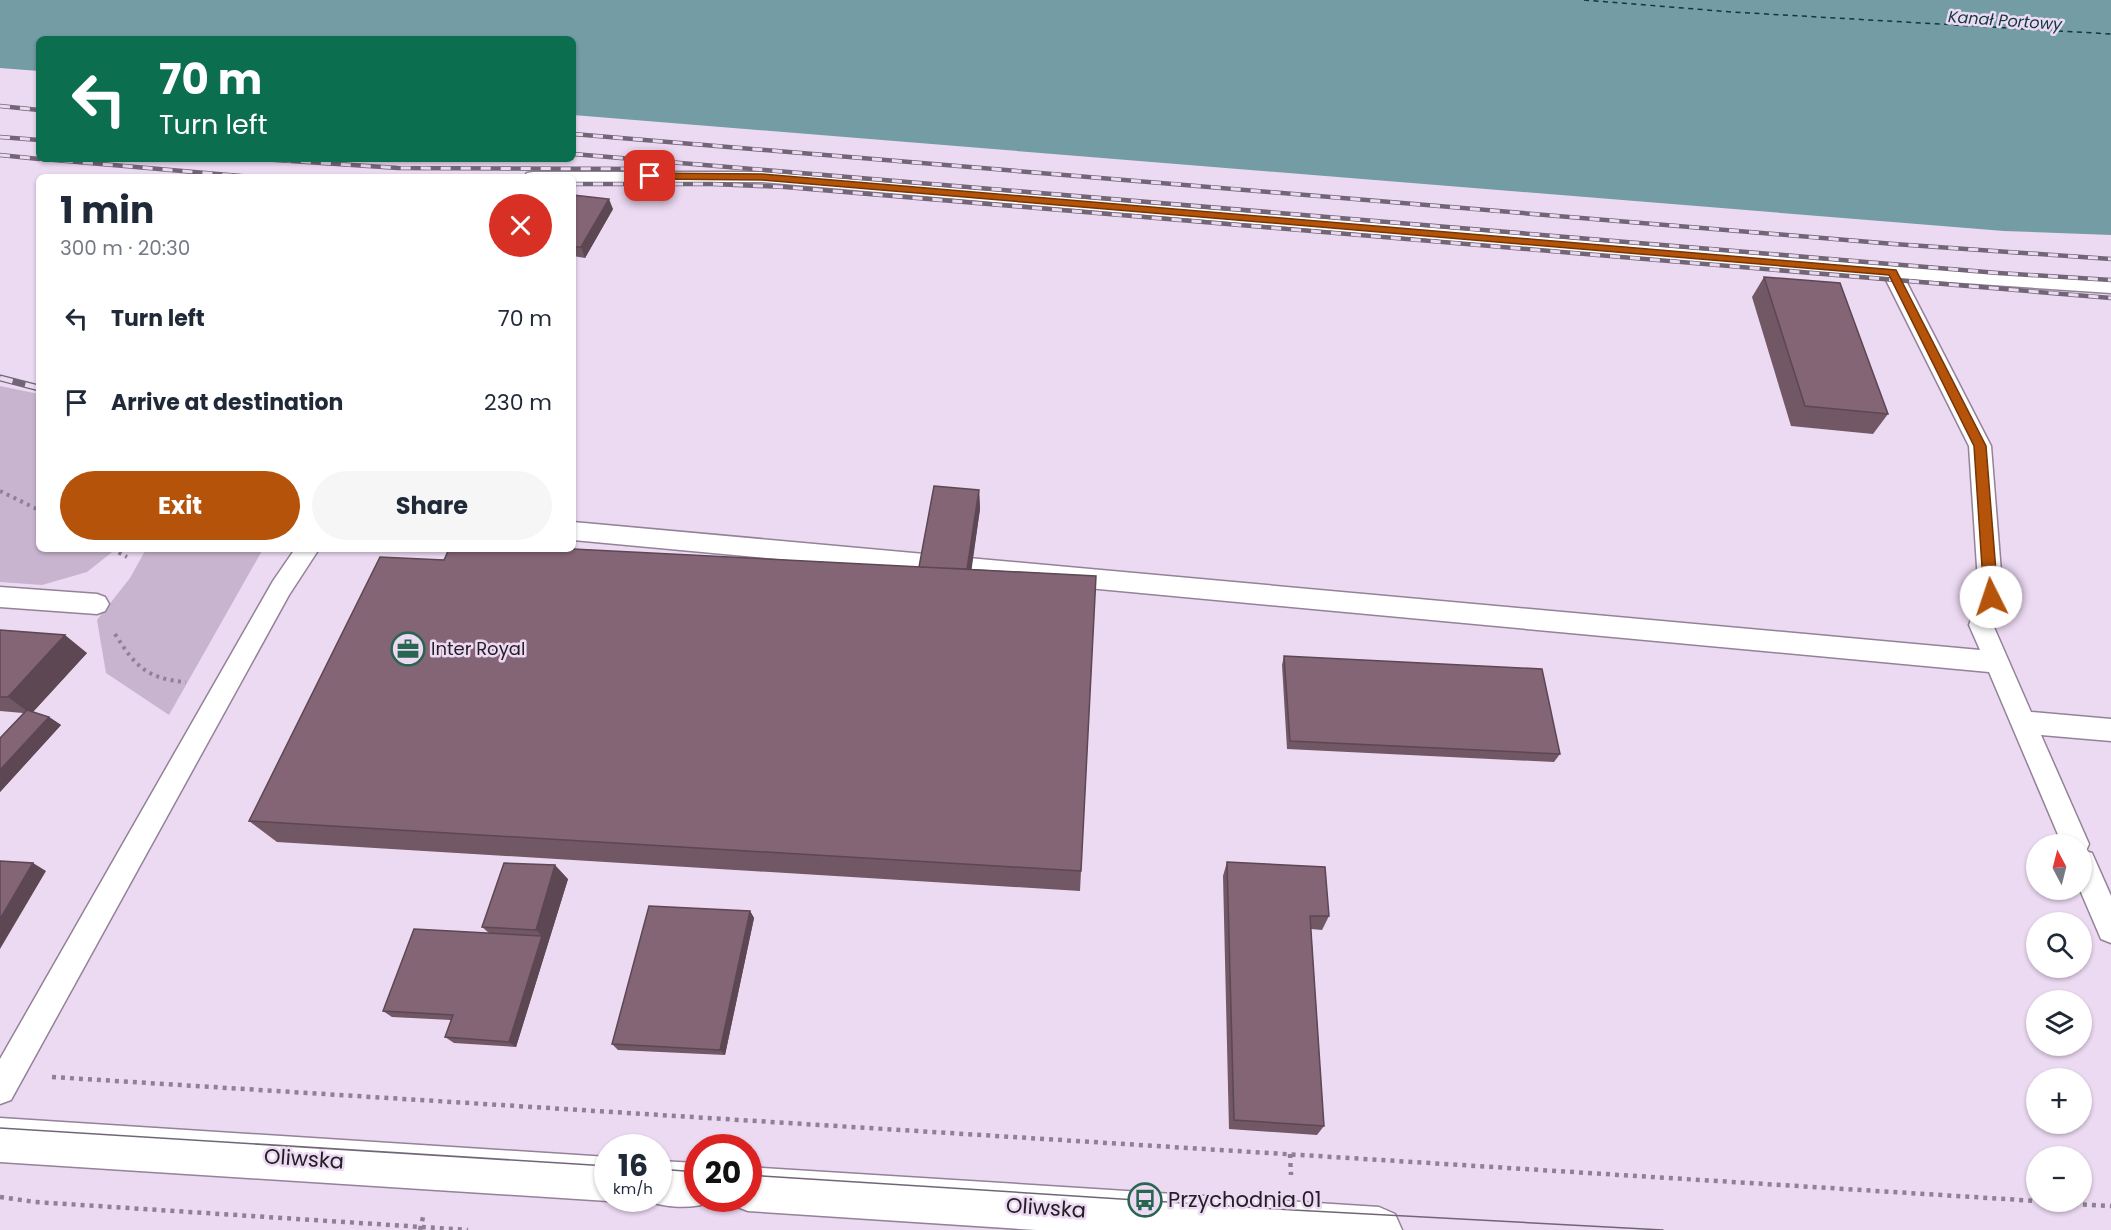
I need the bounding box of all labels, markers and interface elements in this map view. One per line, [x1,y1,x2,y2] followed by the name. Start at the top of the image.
[1947,5,2064,36] water label: Kanał Portowy
[159,50,262,109] text: 70 m
[60,60,138,138] icon: left
[159,106,268,143] text: Turn left
[624,150,675,201] pin
[633,159,666,192] icon: arrive
[60,185,154,236] text: 1 min
[489,194,552,257] button: close
[60,234,190,262] text: 300 m · 20:30
[60,302,93,335] icon: left
[111,303,205,334] text: Turn left
[498,303,552,334] text: 70 m
[60,386,93,419] icon: arrive
[111,387,343,418] text: Arrive at destination
[484,387,552,418] text: 230 m
[60,471,300,540] button: Exit
[312,471,552,540] button: Share
[1959,565,2023,629] position arrow
[390,631,426,667] office icon: Inter Royal
[431,636,525,661] place label: Inter Royal
[2026,834,2092,900] north arrow
[2026,834,2092,1212] map controls
[2026,912,2092,978] button: search
[2026,990,2092,1056] button: layers
[2026,1068,2092,1134] button: +
[684,1134,762,1212] speed limit sign: 20
[263,1141,345,1176] street label: Oliwska
[618,1144,648,1187] text: 16
[2026,1146,2092,1212] button: −
[613,1178,653,1199] text: km/h
[1127,1182,1163,1218] bus stop icon: Przychodnia 01
[1168,1185,1322,1214] place label: Przychodnia 01
[1005,1190,1087,1225] street label: Oliwska

